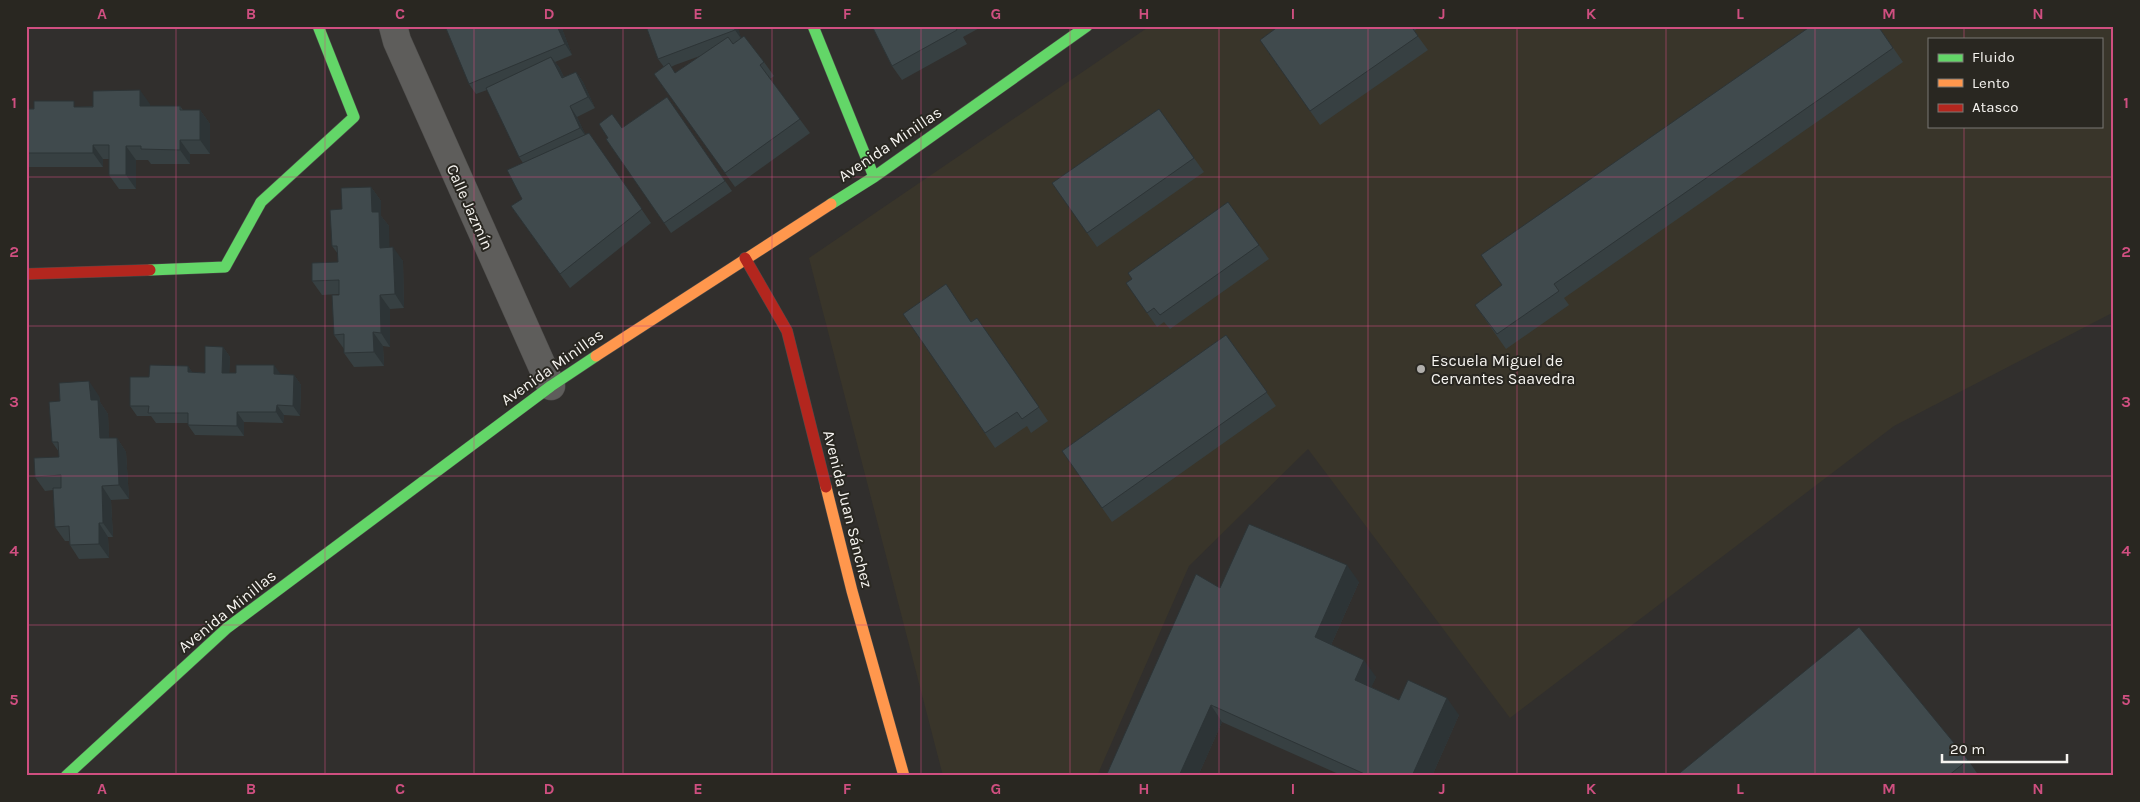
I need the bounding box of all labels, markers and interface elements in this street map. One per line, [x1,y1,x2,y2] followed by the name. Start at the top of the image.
[97,4,107,23] text: A
[246,4,256,23] text: B
[395,4,405,23] text: C
[544,4,555,23] text: D
[693,4,703,23] text: E
[843,4,852,23] text: F
[991,4,1001,23] text: G
[1138,4,1150,23] text: H
[1291,4,1295,23] text: I
[1438,4,1446,23] text: J
[1586,4,1597,23] text: K
[1736,4,1744,23] text: L
[1882,4,1896,23] text: M
[2032,4,2044,23] text: N
[1928,38,2102,128] legend
[1972,48,2015,66] text: Fluido
[1972,74,2010,92] text: Lento
[11,93,17,112] text: 1
[2123,93,2129,112] text: 1
[1972,98,2018,116] text: Atasco
[835,102,945,186] street label: Avenida Minillas
[443,161,497,253] street label: Calle Jazmín
[9,242,19,261] text: 2
[2121,242,2131,261] text: 2
[497,325,607,409] street label: Avenida Minillas
[1431,351,1575,388] place label: Escuela Miguel de Cervantes Saavedra
[1415,363,1427,375] marker: Escuela Miguel de Cervantes Saavedra
[9,392,19,411] text: 3
[2121,392,2131,411] text: 3
[819,428,877,590] street label: Avenida Juan Sánchez
[9,541,19,560] text: 4
[2121,541,2131,560] text: 4
[174,566,280,656] street label: Avenida Minillas
[9,690,19,709] text: 5
[2121,690,2131,709] text: 5
[1942,732,2068,764] scale bar
[1950,740,1985,758] text: 20 m
[97,779,107,798] text: A
[246,779,256,798] text: B
[395,779,405,798] text: C
[544,779,555,798] text: D
[693,779,703,798] text: E
[843,779,852,798] text: F
[991,779,1001,798] text: G
[1138,779,1150,798] text: H
[1291,779,1295,798] text: I
[1438,779,1446,798] text: J
[1586,779,1597,798] text: K
[1736,779,1744,798] text: L
[1882,779,1896,798] text: M
[2032,779,2044,798] text: N

